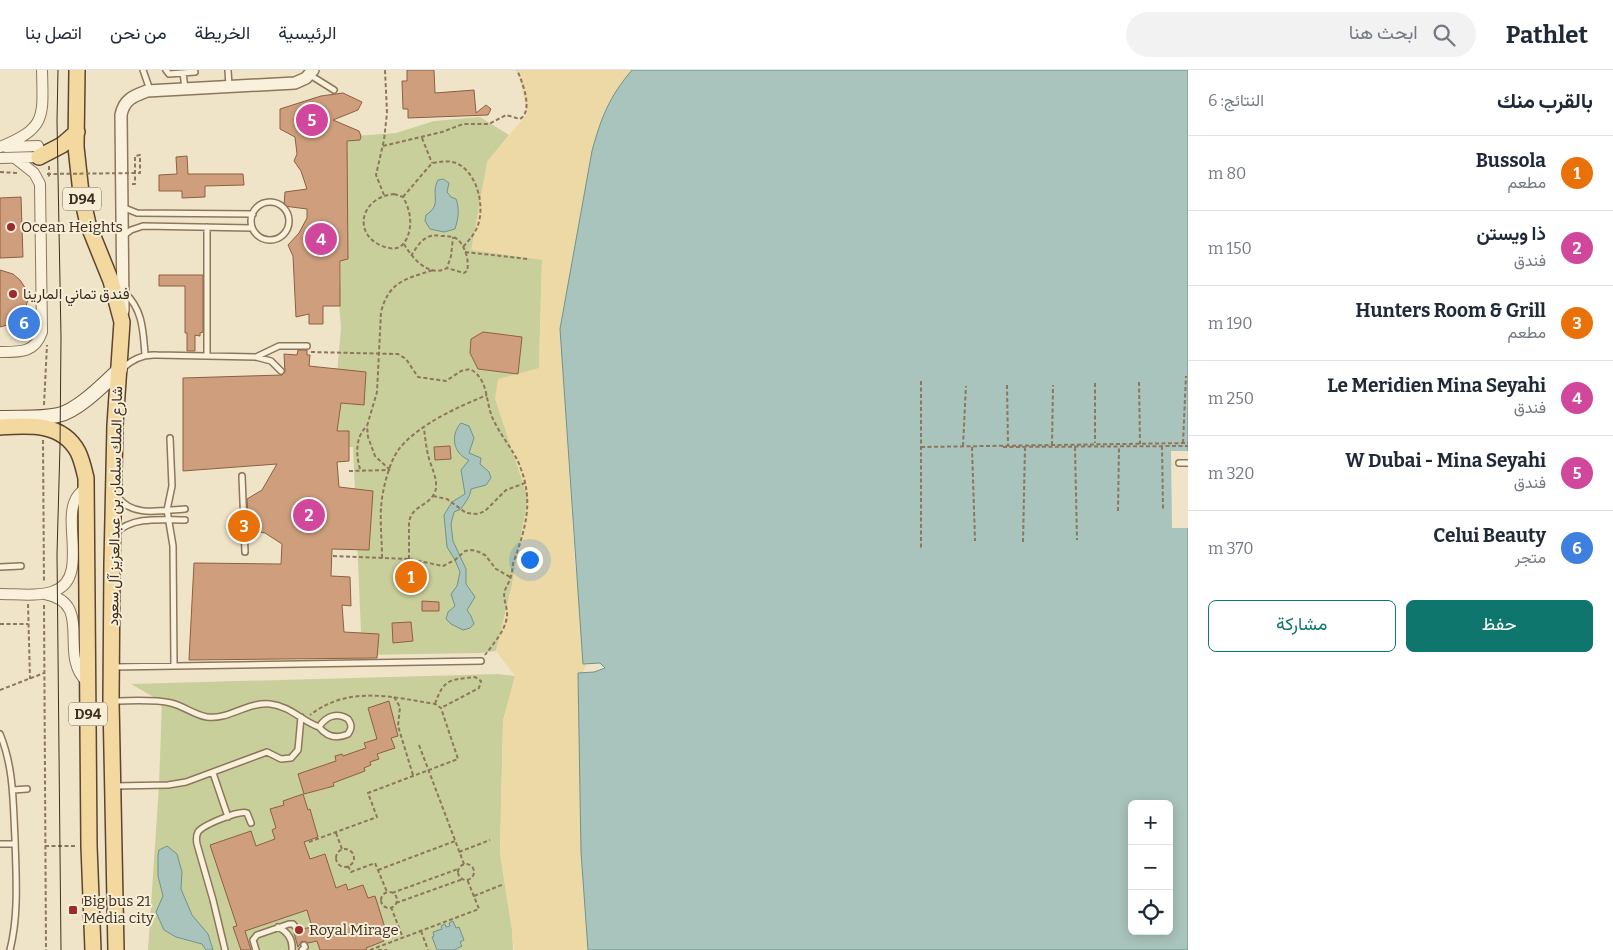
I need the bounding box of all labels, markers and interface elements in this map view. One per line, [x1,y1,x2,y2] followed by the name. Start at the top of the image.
[1126,12,1476,57] search box
[1349,21,1418,44] text: ابحث هنا
[1430,21,1458,49] icon: search
[1506,21,1588,49] text: Pathlet
[25,22,82,44] text: اتصل بنا
[110,22,167,44] text: من نحن
[195,22,250,44] text: الخريطة
[278,22,336,44] text: الرئيسية
[1497,88,1593,114] text: بالقرب منك
[1208,91,1264,110] text: النتائج: 6
[296,101,328,139] pin: 5
[1476,149,1546,172] text: Bussola
[1208,164,1246,183] text: 80 m
[1574,164,1580,183] text: 1
[1507,173,1546,192] text: مطعم
[63,188,101,210] road number: D94
[21,218,123,236] place label: Ocean Heights
[305,220,337,258] pin: 4
[5,221,17,233] marker: Ocean Heights
[1477,222,1546,245] text: ذا ويستن
[1208,239,1252,258] text: 150 m
[1573,239,1582,258] text: 2
[1514,251,1546,270] text: فندق
[23,285,130,307] place label: فندق تماني المارينا
[7,288,19,300] marker: فندق تماني المارينا
[1355,299,1546,322] text: Hunters Room & Grill
[8,304,40,342] pin: 6
[1208,314,1253,333] text: 190 m
[1572,314,1582,333] text: 3
[1507,323,1546,342] text: مطعم
[1327,374,1546,397] text: Le Meridien Mina Seyahi
[104,386,128,626] street label: شارع الملك سلمان بن عبدالعزيز آل سعود
[1208,389,1254,408] text: 250 m
[1572,389,1582,408] text: 4
[1514,398,1546,417] text: فندق
[1345,449,1546,472] text: W Dubai - Mina Seyahi
[1208,464,1255,483] text: 320 m
[1573,464,1581,483] text: 5
[1514,473,1546,492] text: فندق
[293,496,325,534] pin: 2
[228,507,260,545] pin: 3
[1433,524,1546,547] text: Celui Beauty
[1208,539,1254,558] text: 370 m
[1572,539,1582,558] text: 6
[517,547,543,573] your location
[1515,548,1546,567] text: متجر
[395,558,427,596] pin: 1
[1208,600,1396,652] button: مشاركة
[1406,600,1593,652] button: حفظ
[69,703,107,726] road number: D94
[1128,800,1173,935] map controls
[1128,800,1173,845] button: +
[1128,845,1173,890] button: −
[1128,890,1173,935] button: locate
[83,892,154,927] place label: Big bus 21 Media city
[67,904,79,916] marker: Big bus 21 Media city
[309,921,399,939] place label: Royal Mirage
[293,924,305,936] marker: Royal Mirage

